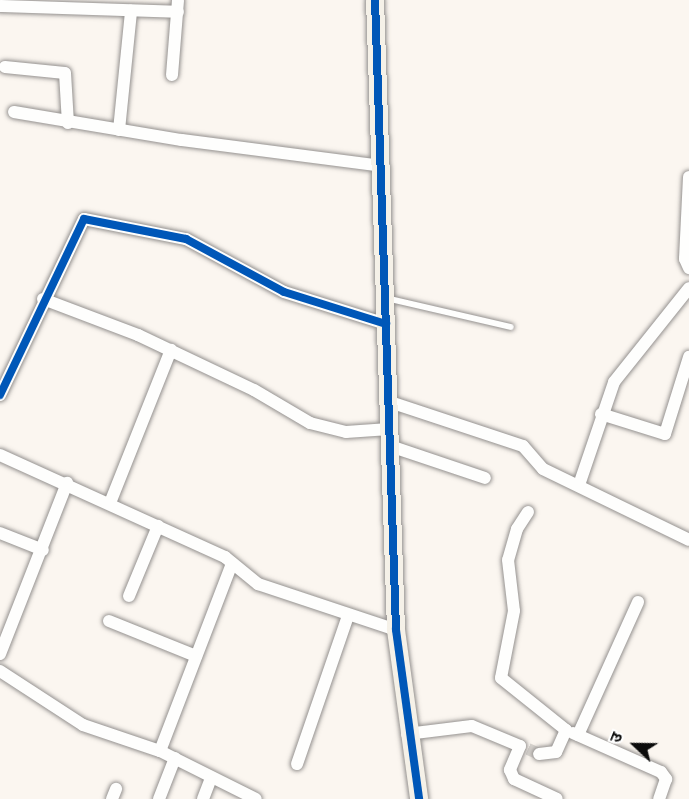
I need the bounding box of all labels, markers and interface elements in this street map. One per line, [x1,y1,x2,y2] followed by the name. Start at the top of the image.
[605,715,665,775] north arrow
[606,730,629,746] text: उ

